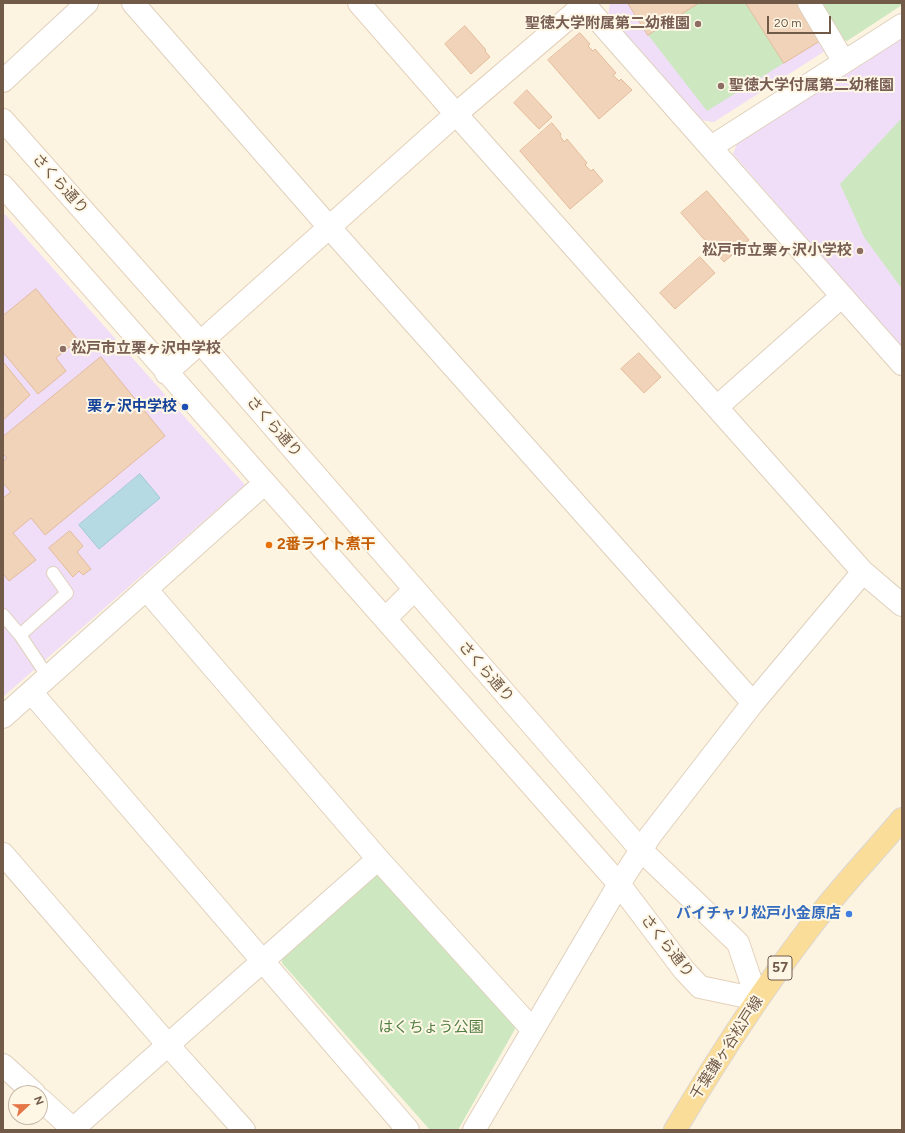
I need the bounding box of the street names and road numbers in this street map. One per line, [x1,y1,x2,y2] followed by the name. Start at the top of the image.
[28,150,92,218] street label: さくら通り
[243,393,305,461] street label: さくら通り
[455,638,517,706] street label: さくら通り
[637,911,697,981] street label: さくら通り
[768,956,792,980] road number: 57
[687,993,767,1103] street label: 千葉鎌ヶ谷松戸線

